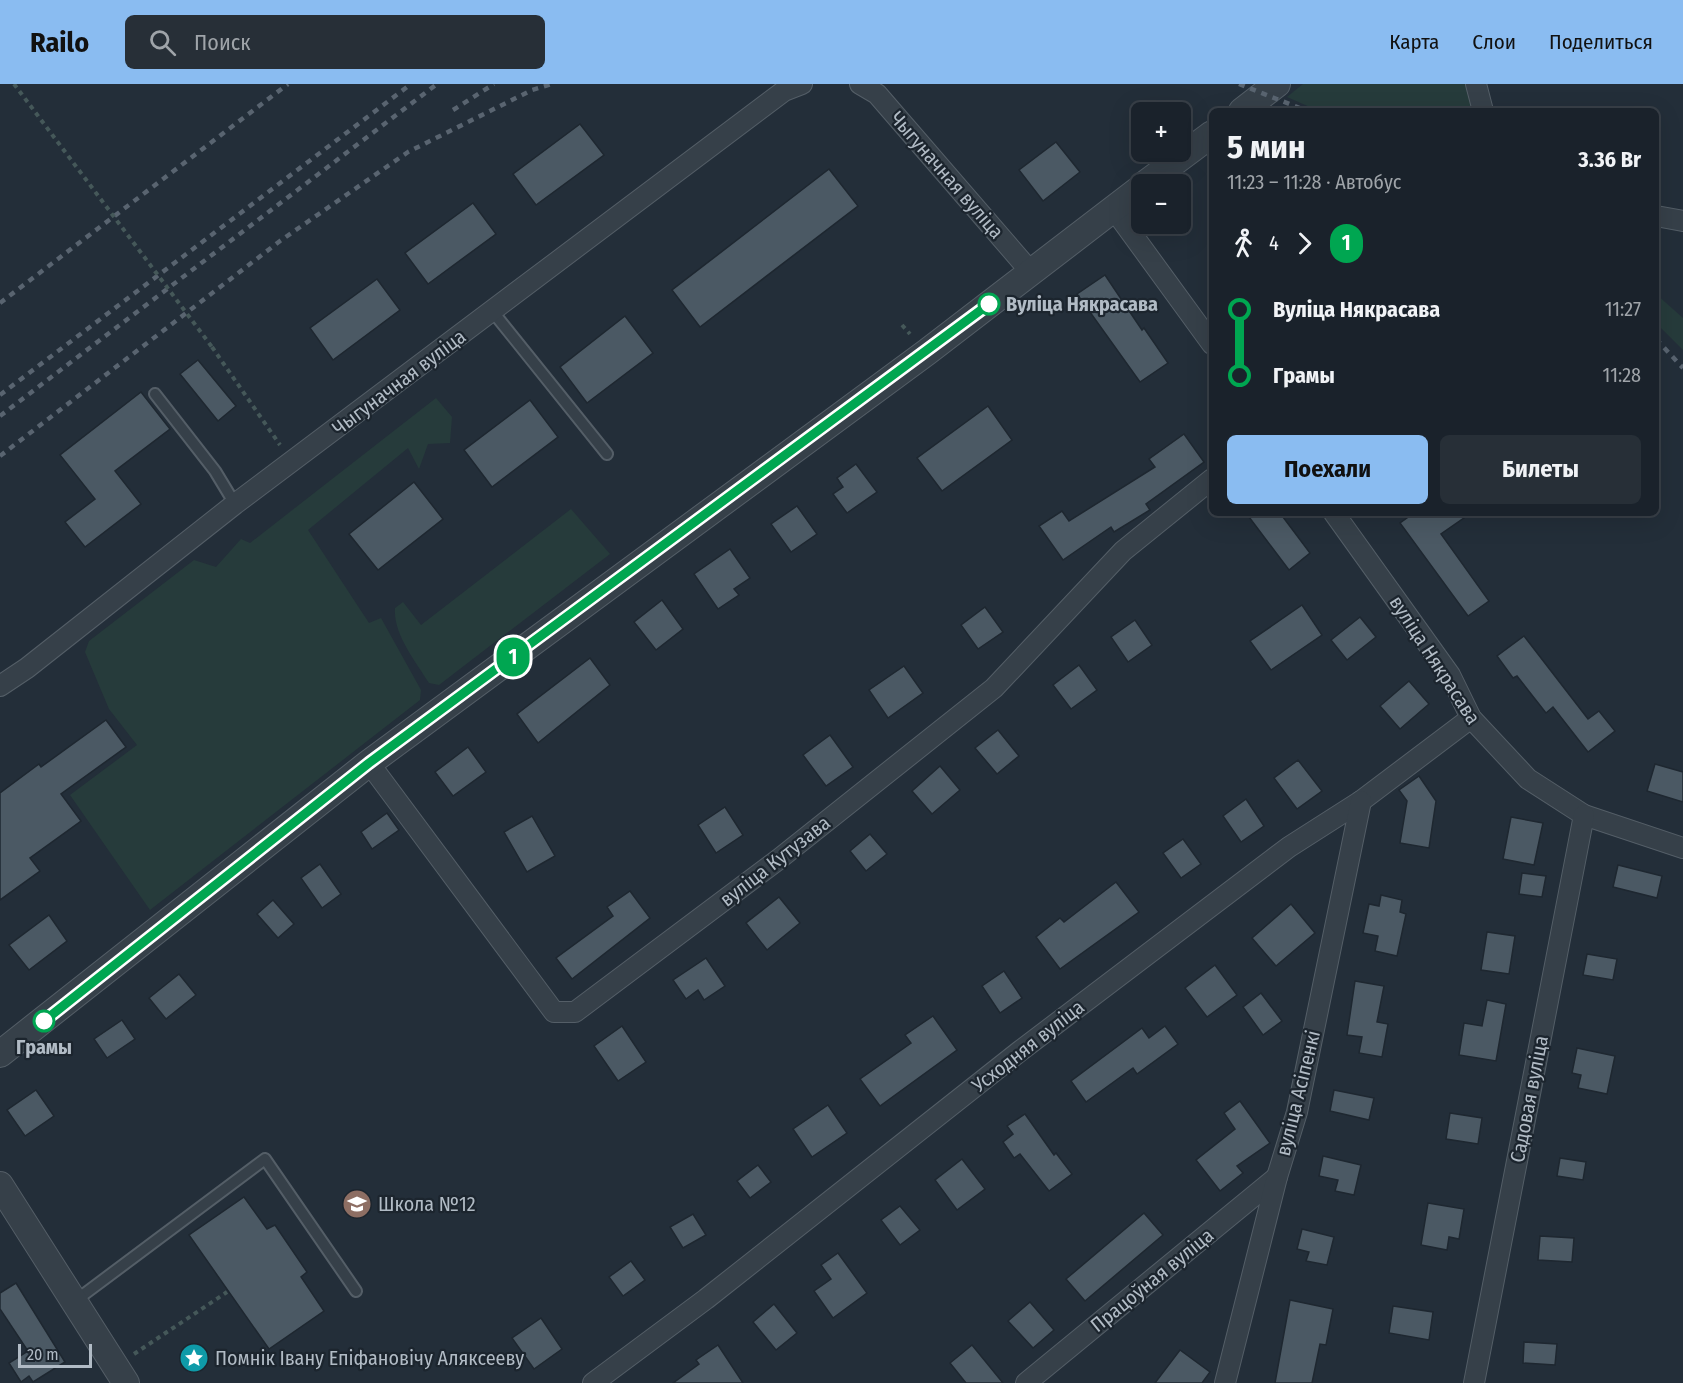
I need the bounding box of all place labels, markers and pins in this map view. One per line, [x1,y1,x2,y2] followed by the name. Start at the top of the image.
[1006,292,1158,316] place label: Вуліца Някрасава
[978,293,1000,315] marker: Вуліца Някрасава
[33,1010,55,1032] marker: Грамы
[16,1035,72,1059] place label: Грамы
[341,1188,373,1220] school or university icon: Школа №12
[378,1192,476,1216] place label: Школа №12
[178,1342,210,1374] place icon: Помнік Івану Епіфановічу Аляксееву
[215,1346,524,1370] place label: Помнік Івану Епіфановічу Аляксееву

